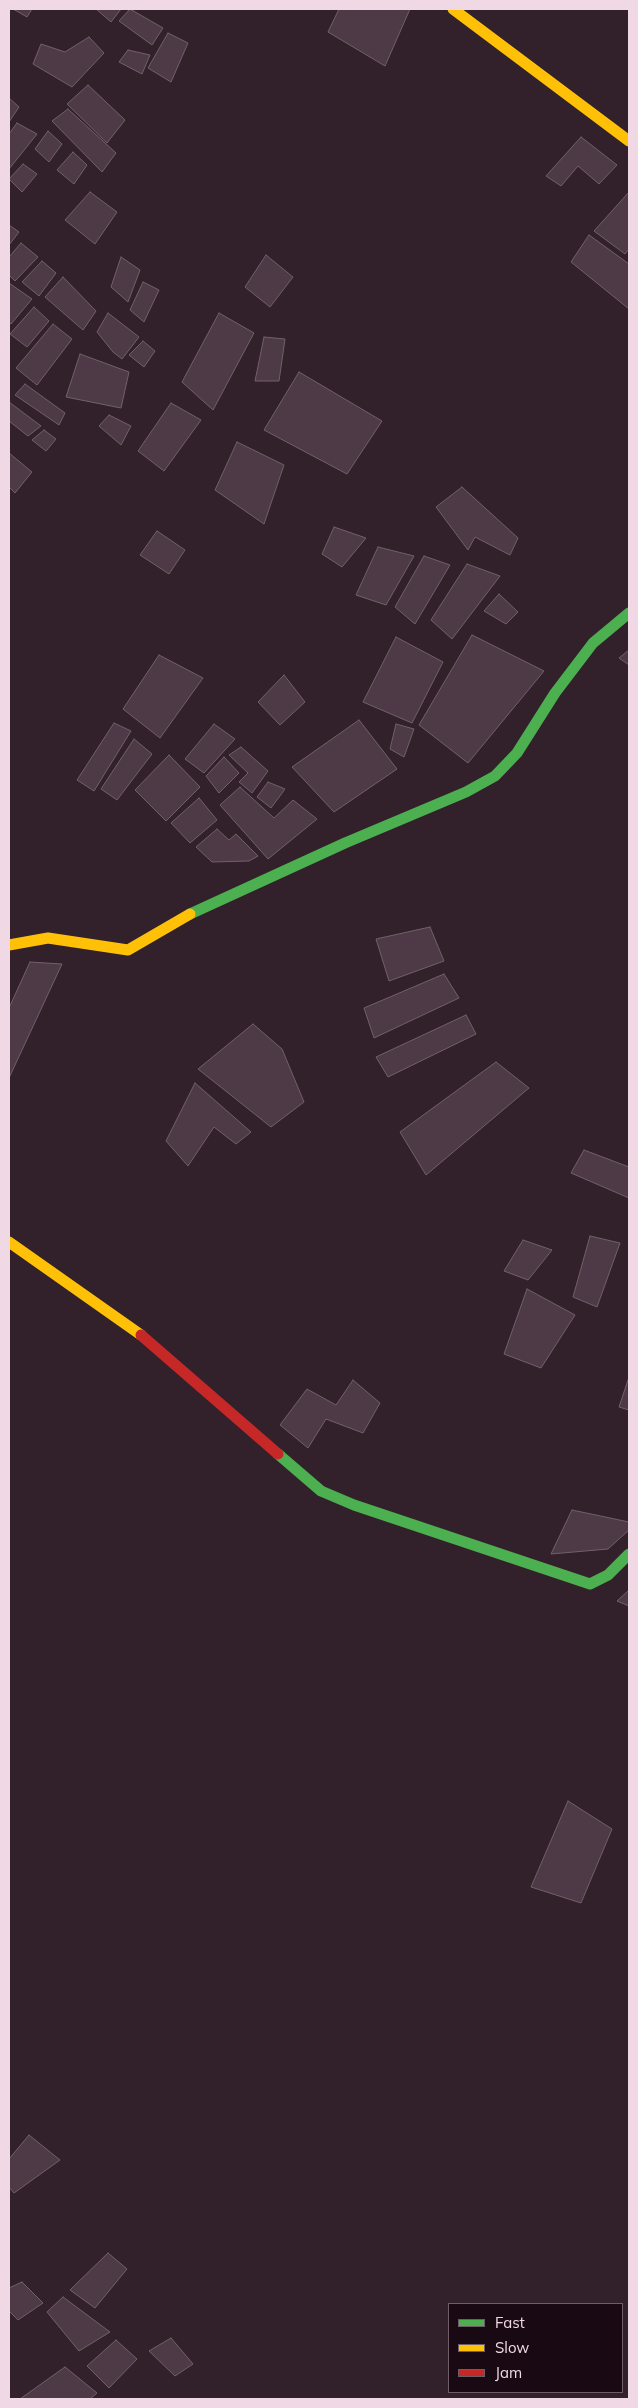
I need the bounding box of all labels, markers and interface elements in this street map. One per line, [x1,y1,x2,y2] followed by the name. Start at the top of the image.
[448,2303,623,2393] legend
[495,2313,525,2332] text: Fast
[495,2338,529,2357] text: Slow
[495,2363,522,2382] text: Jam

